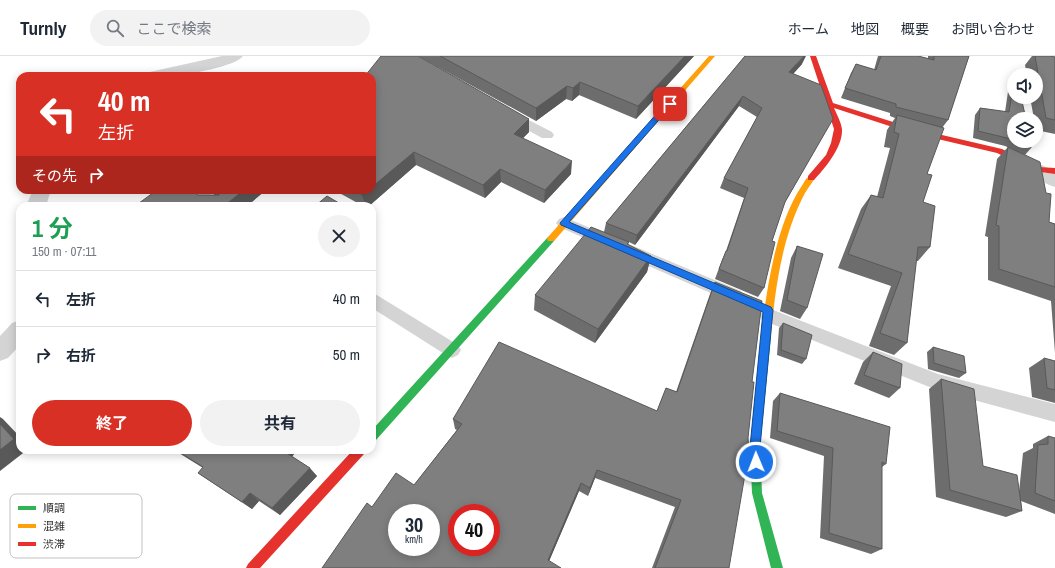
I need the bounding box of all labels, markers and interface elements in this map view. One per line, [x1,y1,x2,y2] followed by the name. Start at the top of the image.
[90,10,370,46] search box
[20,15,66,41] text: Turnly
[104,17,126,39] icon: search
[136,18,212,39] text: ここで検索
[787,20,829,38] text: ホーム
[851,20,879,38] text: 地図
[901,20,929,38] text: 概要
[951,20,1035,38] text: お問い合わせ
[1007,68,1043,148] map controls
[1007,68,1043,104] button: sound
[98,82,150,120] text: 40 m
[653,87,687,121] pin
[32,88,84,140] icon: left
[659,93,681,115] icon: arrive
[1007,112,1043,148] button: layers
[98,120,134,145] text: 左折
[85,164,107,186] icon: right
[32,165,77,186] text: その先
[32,212,72,244] text: 1 分
[318,215,360,257] button: close
[32,243,96,260] text: 150 m · 07:11
[32,288,54,310] icon: left
[333,288,360,309] text: 40 m
[66,289,96,310] text: 左折
[32,344,54,366] icon: right
[333,344,360,365] text: 50 m
[66,345,96,366] text: 右折
[32,400,192,446] button: 終了
[200,400,360,446] button: 共有
[735,441,777,483] position arrow
[10,494,142,558] legend
[43,501,65,515] text: 順調
[448,504,500,556] speed limit sign: 40
[405,511,423,538] text: 30
[43,519,65,533] text: 混雑
[405,533,423,546] text: km/h
[43,537,65,551] text: 渋滞

